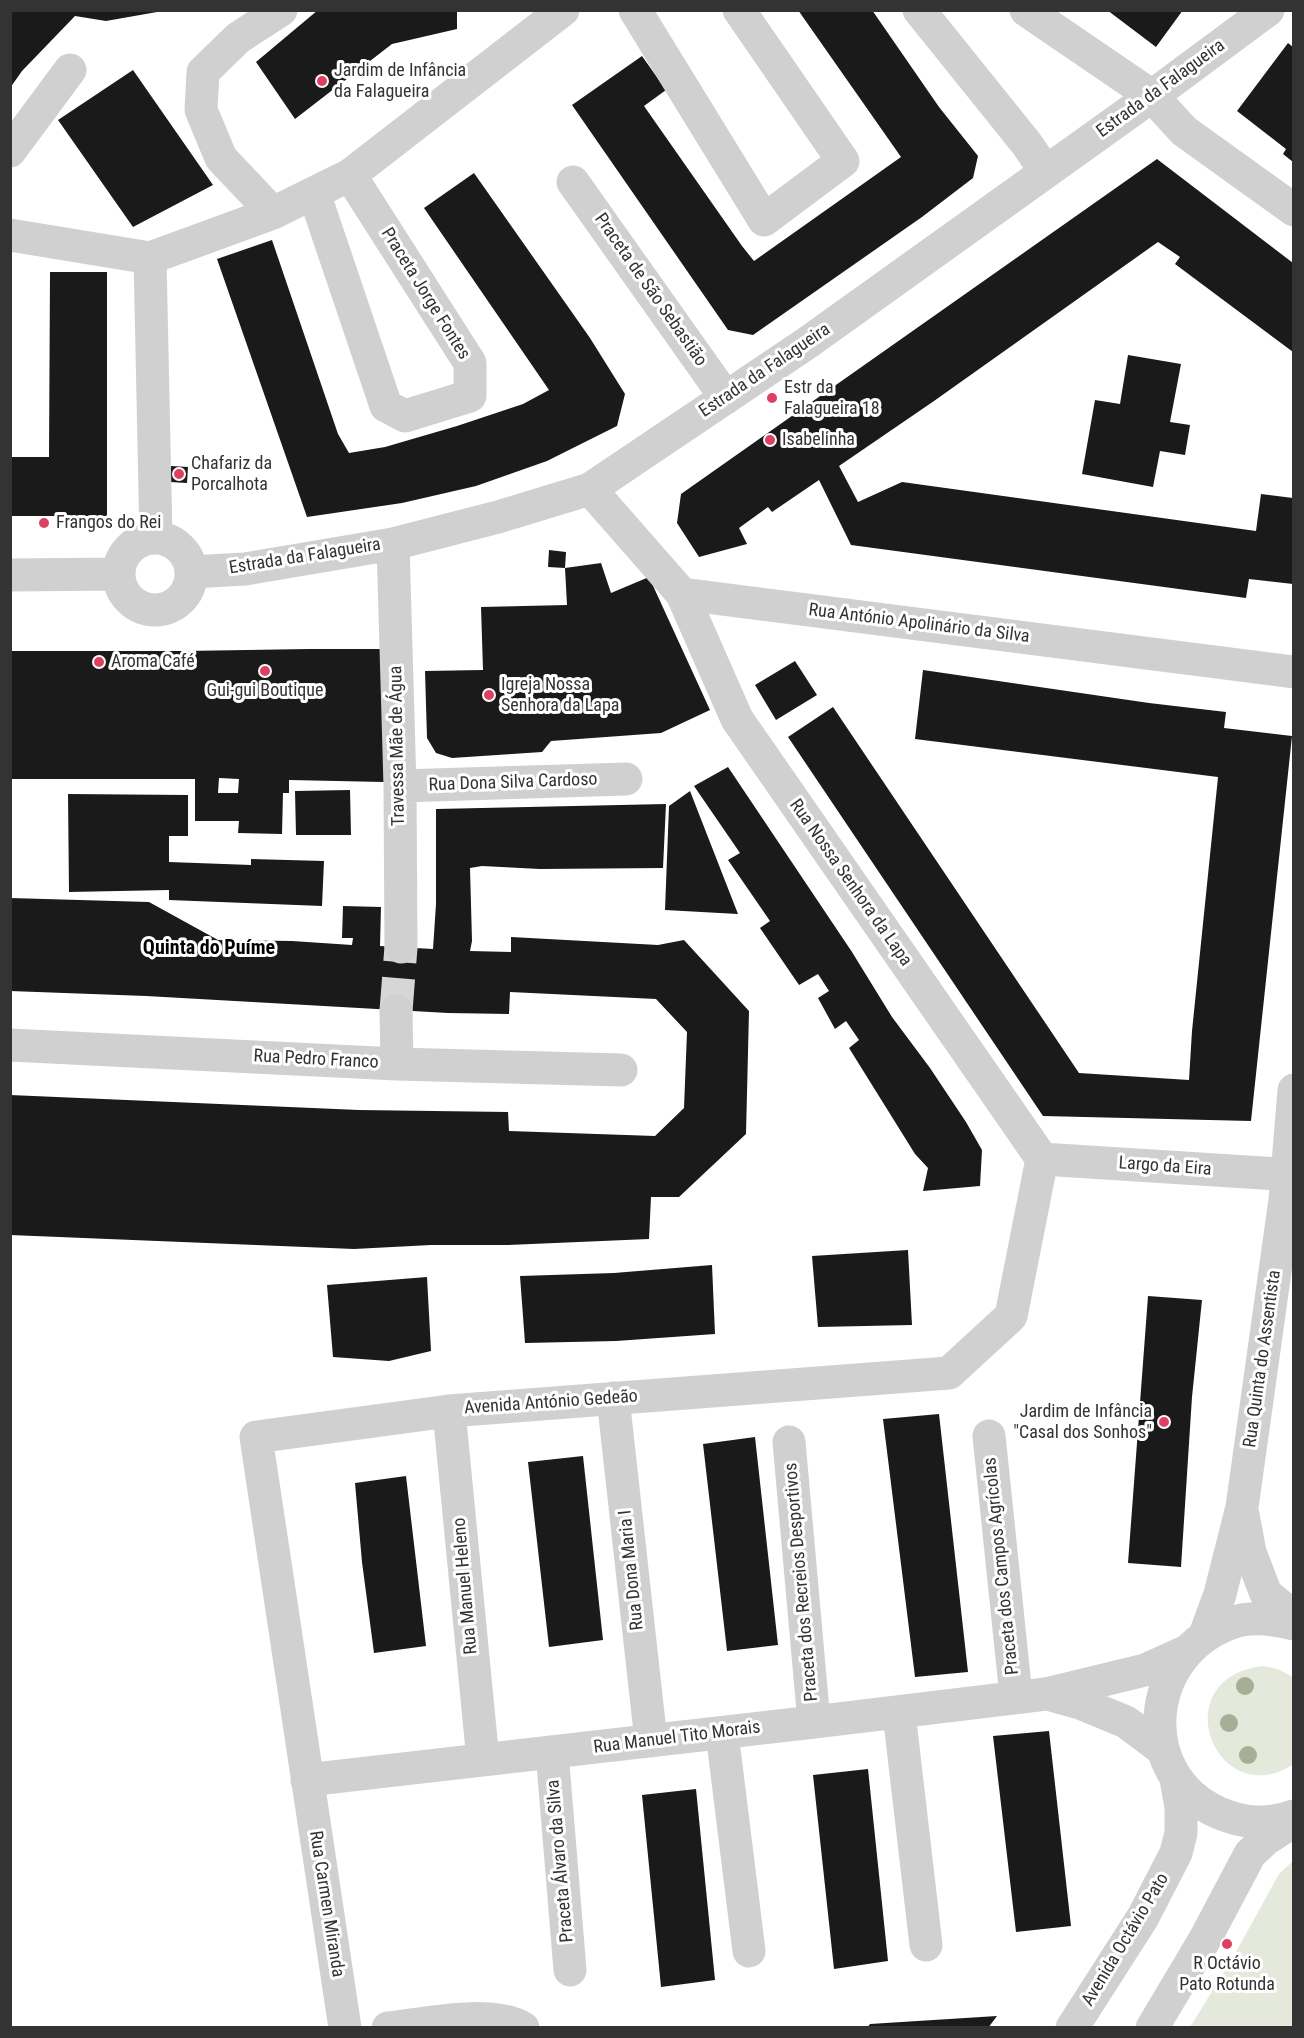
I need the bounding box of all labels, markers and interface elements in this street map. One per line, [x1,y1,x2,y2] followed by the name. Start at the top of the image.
[1093,35,1229,143] street label: Estrada da Falagueira
[334,60,466,103] place label: Jardim de Infância da Falagueira
[315,74,329,88] marker: Jardim de Infância da Falagueira
[589,209,711,371] street label: Praceta de São Sebastião
[376,224,474,364] street label: Praceta Jorge Fontes
[695,319,835,423] street label: Estrada da Falagueira
[784,377,880,420] place label: Estr da Falagueira 18
[765,391,779,405] marker: Estr da Falagueira 18
[782,429,855,451] place label: Isabelinha
[763,433,777,447] marker: Isabelinha
[191,453,272,496] place label: Chafariz da Porcalhota
[172,467,186,481] marker: Chafariz da Porcalhota
[56,512,161,534] place label: Frangos do Rei
[37,516,51,530] marker: Frangos do Rei
[228,534,382,580] street label: Estrada da Falagueira
[807,600,1031,648] street label: Rua António Apolinário da Silva
[111,651,195,673] place label: Aroma Café
[92,655,106,669] marker: Aroma Café
[258,664,272,678] marker: Gui-gui Boutique
[386,666,410,826] street label: Travessa Mãe de Água
[501,674,619,716] place label: Igreja Nossa Senhora da Lapa
[207,680,323,702] place label: Gui-gui Boutique
[482,688,496,702] marker: Igreja Nossa Senhora da Lapa
[428,769,598,797] street label: Rua Dona Silva Cardoso
[784,795,916,971] street label: Rua Nossa Senhora da Lapa
[143,937,275,961] district label: Quinta do Puíme
[253,1046,379,1074] street label: Rua Pedro Franco
[1118,1153,1212,1181] street label: Largo da Eira
[1240,1269,1286,1449] street label: Rua Quinta do Assentista
[464,1386,638,1420] street label: Avenida António Gedeão
[1013,1401,1152,1444] place label: Jardim de Infância "Casal dos Sonhos"
[1157,1415,1171,1429] marker: Jardim de Infância "Casal dos Sonhos"
[980,1456,1024,1676] street label: Praceta dos Campos Agrícolas
[781,1462,823,1702] street label: Praceta dos Recreios Desportivos
[615,1509,649,1631] street label: Rua Dona Maria I
[449,1517,483,1655] street label: Rua Manuel Heleno
[592,1717,762,1759] street label: Rua Manuel Tito Morais
[543,1779,579,1943] street label: Praceta Álvaro da Silva
[304,1829,348,1979] street label: Rua Carmen Miranda
[1078,1870,1174,2010] street label: Avenida Octávio Pato
[1220,1937,1234,1951] marker: R Octávio Pato Rotunda
[1179,1953,1275,1996] place label: R Octávio Pato Rotunda

